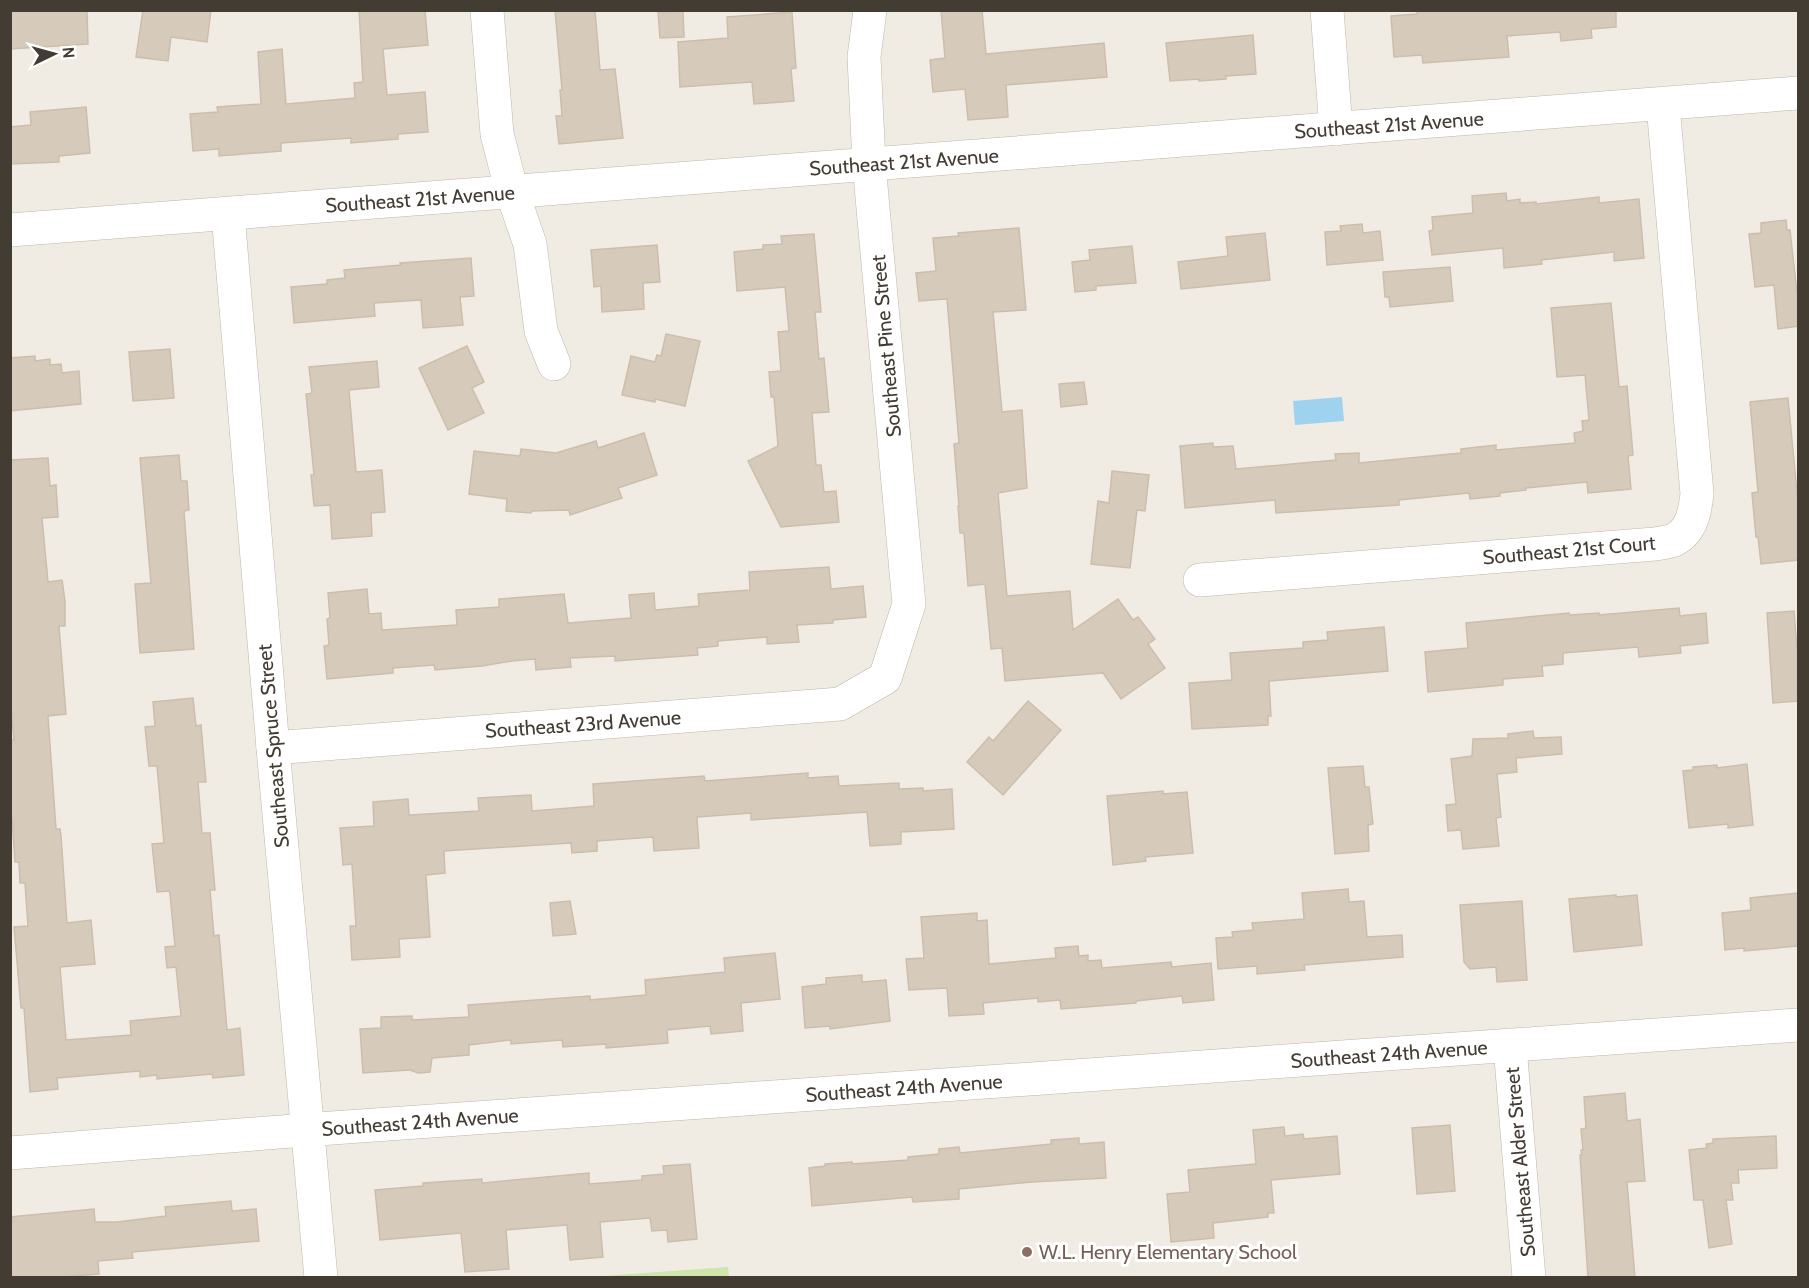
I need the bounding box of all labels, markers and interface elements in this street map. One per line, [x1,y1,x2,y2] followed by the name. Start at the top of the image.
[24,24,84,84] north arrow
[58,46,78,59] text: N
[1293,106,1485,144] street label: Southeast 21st Avenue
[808,143,1000,181] street label: Southeast 21st Avenue
[324,180,516,218] street label: Southeast 21st Avenue
[866,254,906,438] street label: Southeast Pine Street
[1482,530,1657,570] street label: Southeast 21st Court
[252,643,294,849] street label: Southeast Spruce Street
[484,705,682,743] street label: Southeast 23rd Avenue
[1290,1035,1488,1073] street label: Southeast 24th Avenue
[1500,1066,1540,1258] street label: Southeast Alder Street
[805,1069,1003,1107] street label: Southeast 24th Avenue
[321,1103,519,1141] street label: Southeast 24th Avenue
[1039,1240,1297,1264] place label: W.L. Henry Elementary School
[1020,1245,1034,1259] marker: W.L. Henry Elementary School

